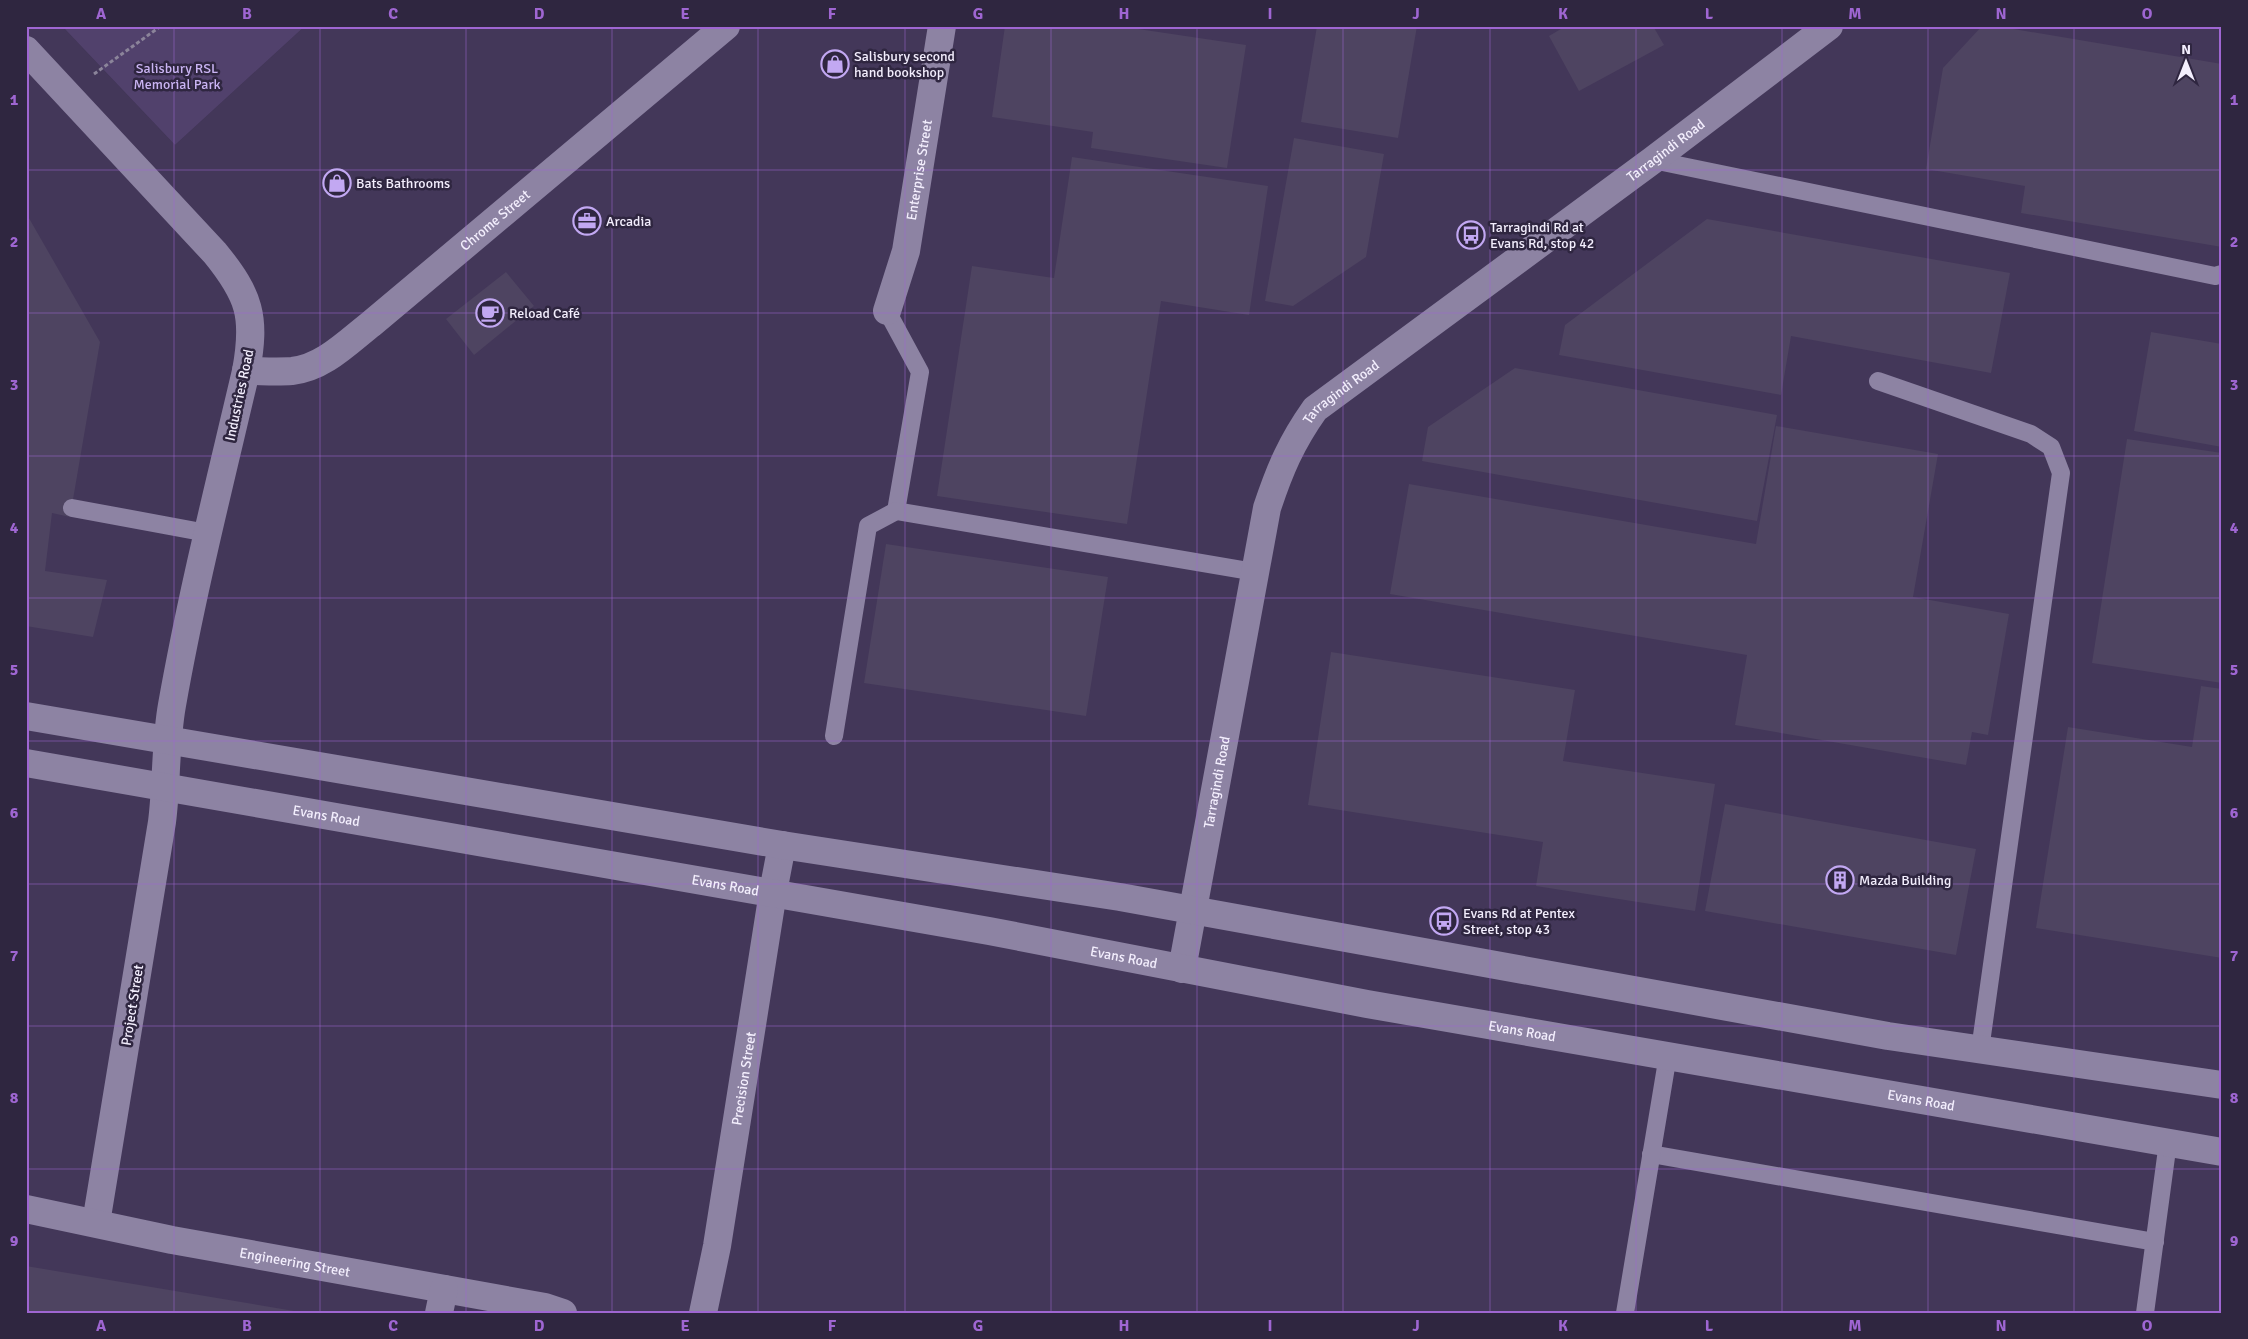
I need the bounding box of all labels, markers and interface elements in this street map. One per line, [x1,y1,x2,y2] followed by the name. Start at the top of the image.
[96,4,107,24] text: A
[242,4,252,24] text: B
[388,4,398,24] text: C
[534,4,545,24] text: D
[680,4,690,24] text: E
[828,4,837,24] text: F
[973,4,983,24] text: G
[1119,4,1129,24] text: H
[1267,4,1273,24] text: I
[1412,4,1420,24] text: J
[1558,4,1568,24] text: K
[1705,4,1714,24] text: L
[1848,4,1862,24] text: M
[1995,4,2007,24] text: N
[2142,4,2153,24] text: O
[2160,38,2210,88] north arrow
[2181,41,2191,58] text: N
[854,48,955,81] place label: Salisbury second hand bookshop
[820,49,850,79] shop icon: Salisbury second hand bookshop
[133,60,221,93] park label: Salisbury RSL Memorial Park
[10,90,19,110] text: 1
[2230,90,2239,110] text: 1
[1624,116,1708,185] street label: Tarragindi Road
[903,118,936,222] street label: Enterprise Street
[322,168,352,198] shop icon: Bats Bathrooms
[356,175,450,192] place label: Bats Bathrooms
[457,186,534,255] street label: Chrome Street
[572,206,602,236] office icon: Arcadia
[606,213,651,230] place label: Arcadia
[1490,219,1594,252] place label: Tarragindi Rd at Evans Rd, stop 42
[1456,220,1486,250] bus stop icon: Tarragindi Rd at Evans Rd, stop 42
[10,232,18,252] text: 2
[2230,232,2238,252] text: 2
[475,298,505,328] cafe icon: Reload Café
[509,305,580,322] place label: Reload Café
[221,348,257,442] street label: Industries Road
[1299,357,1383,427] street label: Tarragindi Road
[10,375,18,395] text: 3
[2230,375,2238,395] text: 3
[10,518,19,538] text: 4
[2230,518,2239,538] text: 4
[10,660,18,680] text: 5
[2230,660,2238,680] text: 5
[1200,735,1234,830] street label: Tarragindi Road
[291,802,361,830] street label: Evans Road
[10,803,19,823] text: 6
[2230,803,2239,823] text: 6
[1825,865,1855,895] building icon: Mazda Building
[690,871,760,900] street label: Evans Road
[1859,872,1951,889] place label: Mazda Building
[1463,905,1576,938] place label: Evans Rd at Pentex Street, stop 43
[1429,906,1459,936] bus stop icon: Evans Rd at Pentex Street, stop 43
[1089,943,1159,972] street label: Evans Road
[10,946,19,966] text: 7
[2230,946,2239,966] text: 7
[118,963,147,1047] street label: Project Street
[1487,1017,1557,1046] street label: Evans Road
[728,1030,760,1127] street label: Precision Street
[1886,1086,1956,1115] street label: Evans Road
[10,1088,19,1108] text: 8
[2230,1088,2239,1108] text: 8
[10,1231,19,1251] text: 9
[2230,1231,2239,1251] text: 9
[238,1244,352,1281] street label: Engineering Street
[96,1316,107,1336] text: A
[242,1316,252,1336] text: B
[388,1316,398,1336] text: C
[534,1316,545,1336] text: D
[680,1316,690,1336] text: E
[828,1316,837,1336] text: F
[973,1316,983,1336] text: G
[1119,1316,1129,1336] text: H
[1267,1316,1273,1336] text: I
[1412,1316,1420,1336] text: J
[1558,1316,1568,1336] text: K
[1705,1316,1714,1336] text: L
[1848,1316,1862,1336] text: M
[1995,1316,2007,1336] text: N
[2142,1316,2153,1336] text: O

